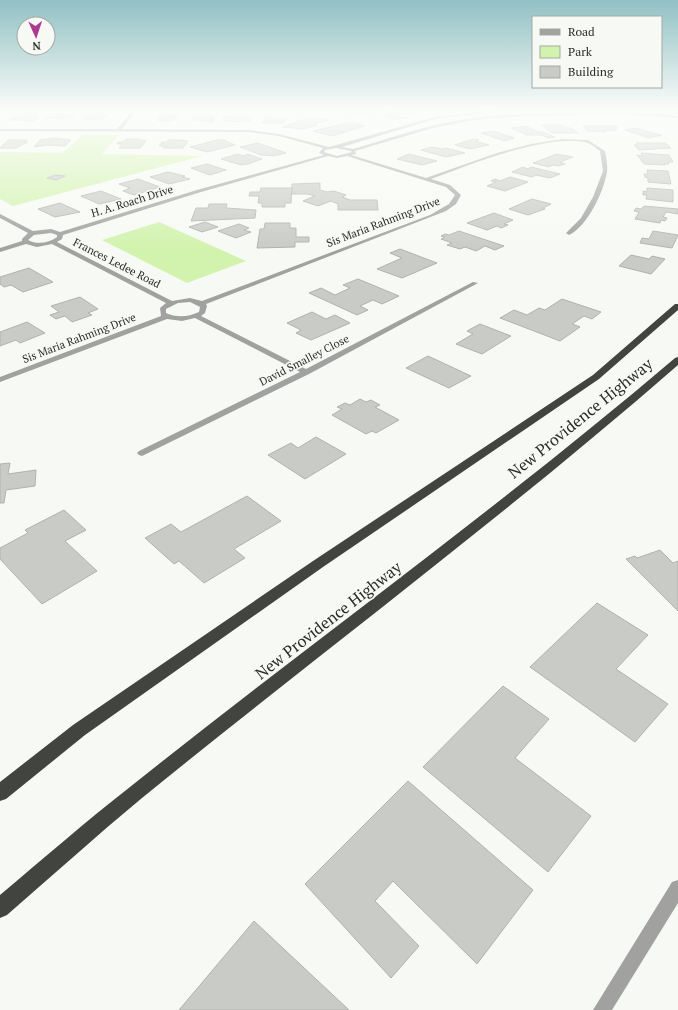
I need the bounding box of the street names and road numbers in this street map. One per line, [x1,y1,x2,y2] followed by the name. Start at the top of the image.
[89,182,175,220] street label: H. A. Roach Drive
[324,194,442,250] street label: Sis Maria Rahming Drive
[71,235,163,291] street label: Frances Ledee Road
[20,310,138,366] street label: Sis Maria Rahming Drive
[257,331,352,389] street label: David Smalley Close
[503,352,658,483] street label: New Providence Highway
[250,555,406,684] street label: New Providence Highway

